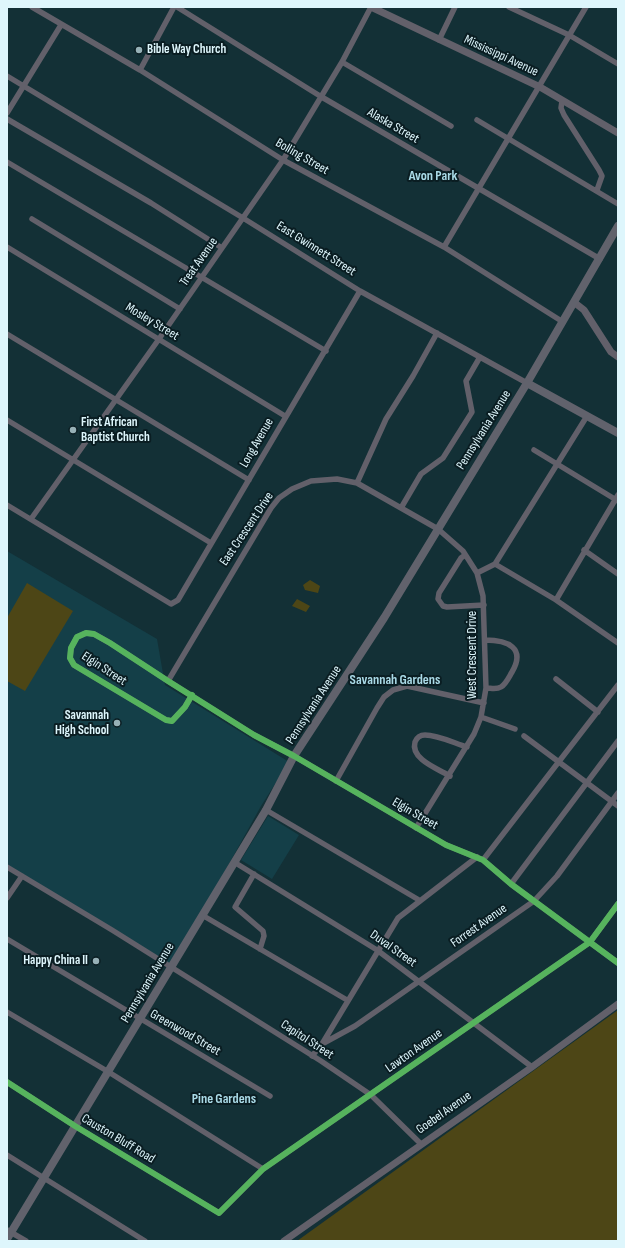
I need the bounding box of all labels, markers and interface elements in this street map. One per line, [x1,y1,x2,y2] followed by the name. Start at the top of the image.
[461,32,541,80] street label: Mississippi Avenue
[147,42,226,58] place label: Bible Way Church
[134,45,144,55] marker: Bible Way Church
[364,105,422,147] street label: Alaska Street
[273,136,331,178] street label: Bolling Street
[409,168,457,184] district label: Avon Park
[273,218,359,280] street label: East Gwinnett Street
[177,235,221,289] street label: Treat Avenue
[122,300,182,344] street label: Mosley Street
[453,387,515,473] street label: Pennsylvania Avenue
[81,415,150,446] place label: First African Baptist Church
[237,415,277,471] street label: Long Avenue
[68,425,78,435] marker: First African Baptist Church
[217,489,277,569] street label: East Crescent Drive
[465,611,481,699] street label: West Crescent Drive
[79,649,129,689] street label: Elgin Street
[283,663,345,747] street label: Pennsylvania Avenue
[350,672,440,688] district label: Savannah Gardens
[55,708,109,739] place label: Savannah High School
[112,718,122,728] marker: Savannah High School
[389,795,441,833] street label: Elgin Street
[448,901,510,951] street label: Forrest Avenue
[367,927,419,971] street label: Duval Street
[118,940,178,1026] street label: Pennsylvania Avenue
[23,953,88,969] place label: Happy China II
[91,956,101,966] marker: Happy China II
[147,1006,223,1060] street label: Greenwood Street
[278,1017,336,1063] street label: Capitol Street
[383,1026,445,1076] street label: Lawton Avenue
[413,1088,475,1138] street label: Goebel Avenue
[192,1091,256,1107] district label: Pine Gardens
[78,1111,158,1167] street label: Causton Bluff Road

